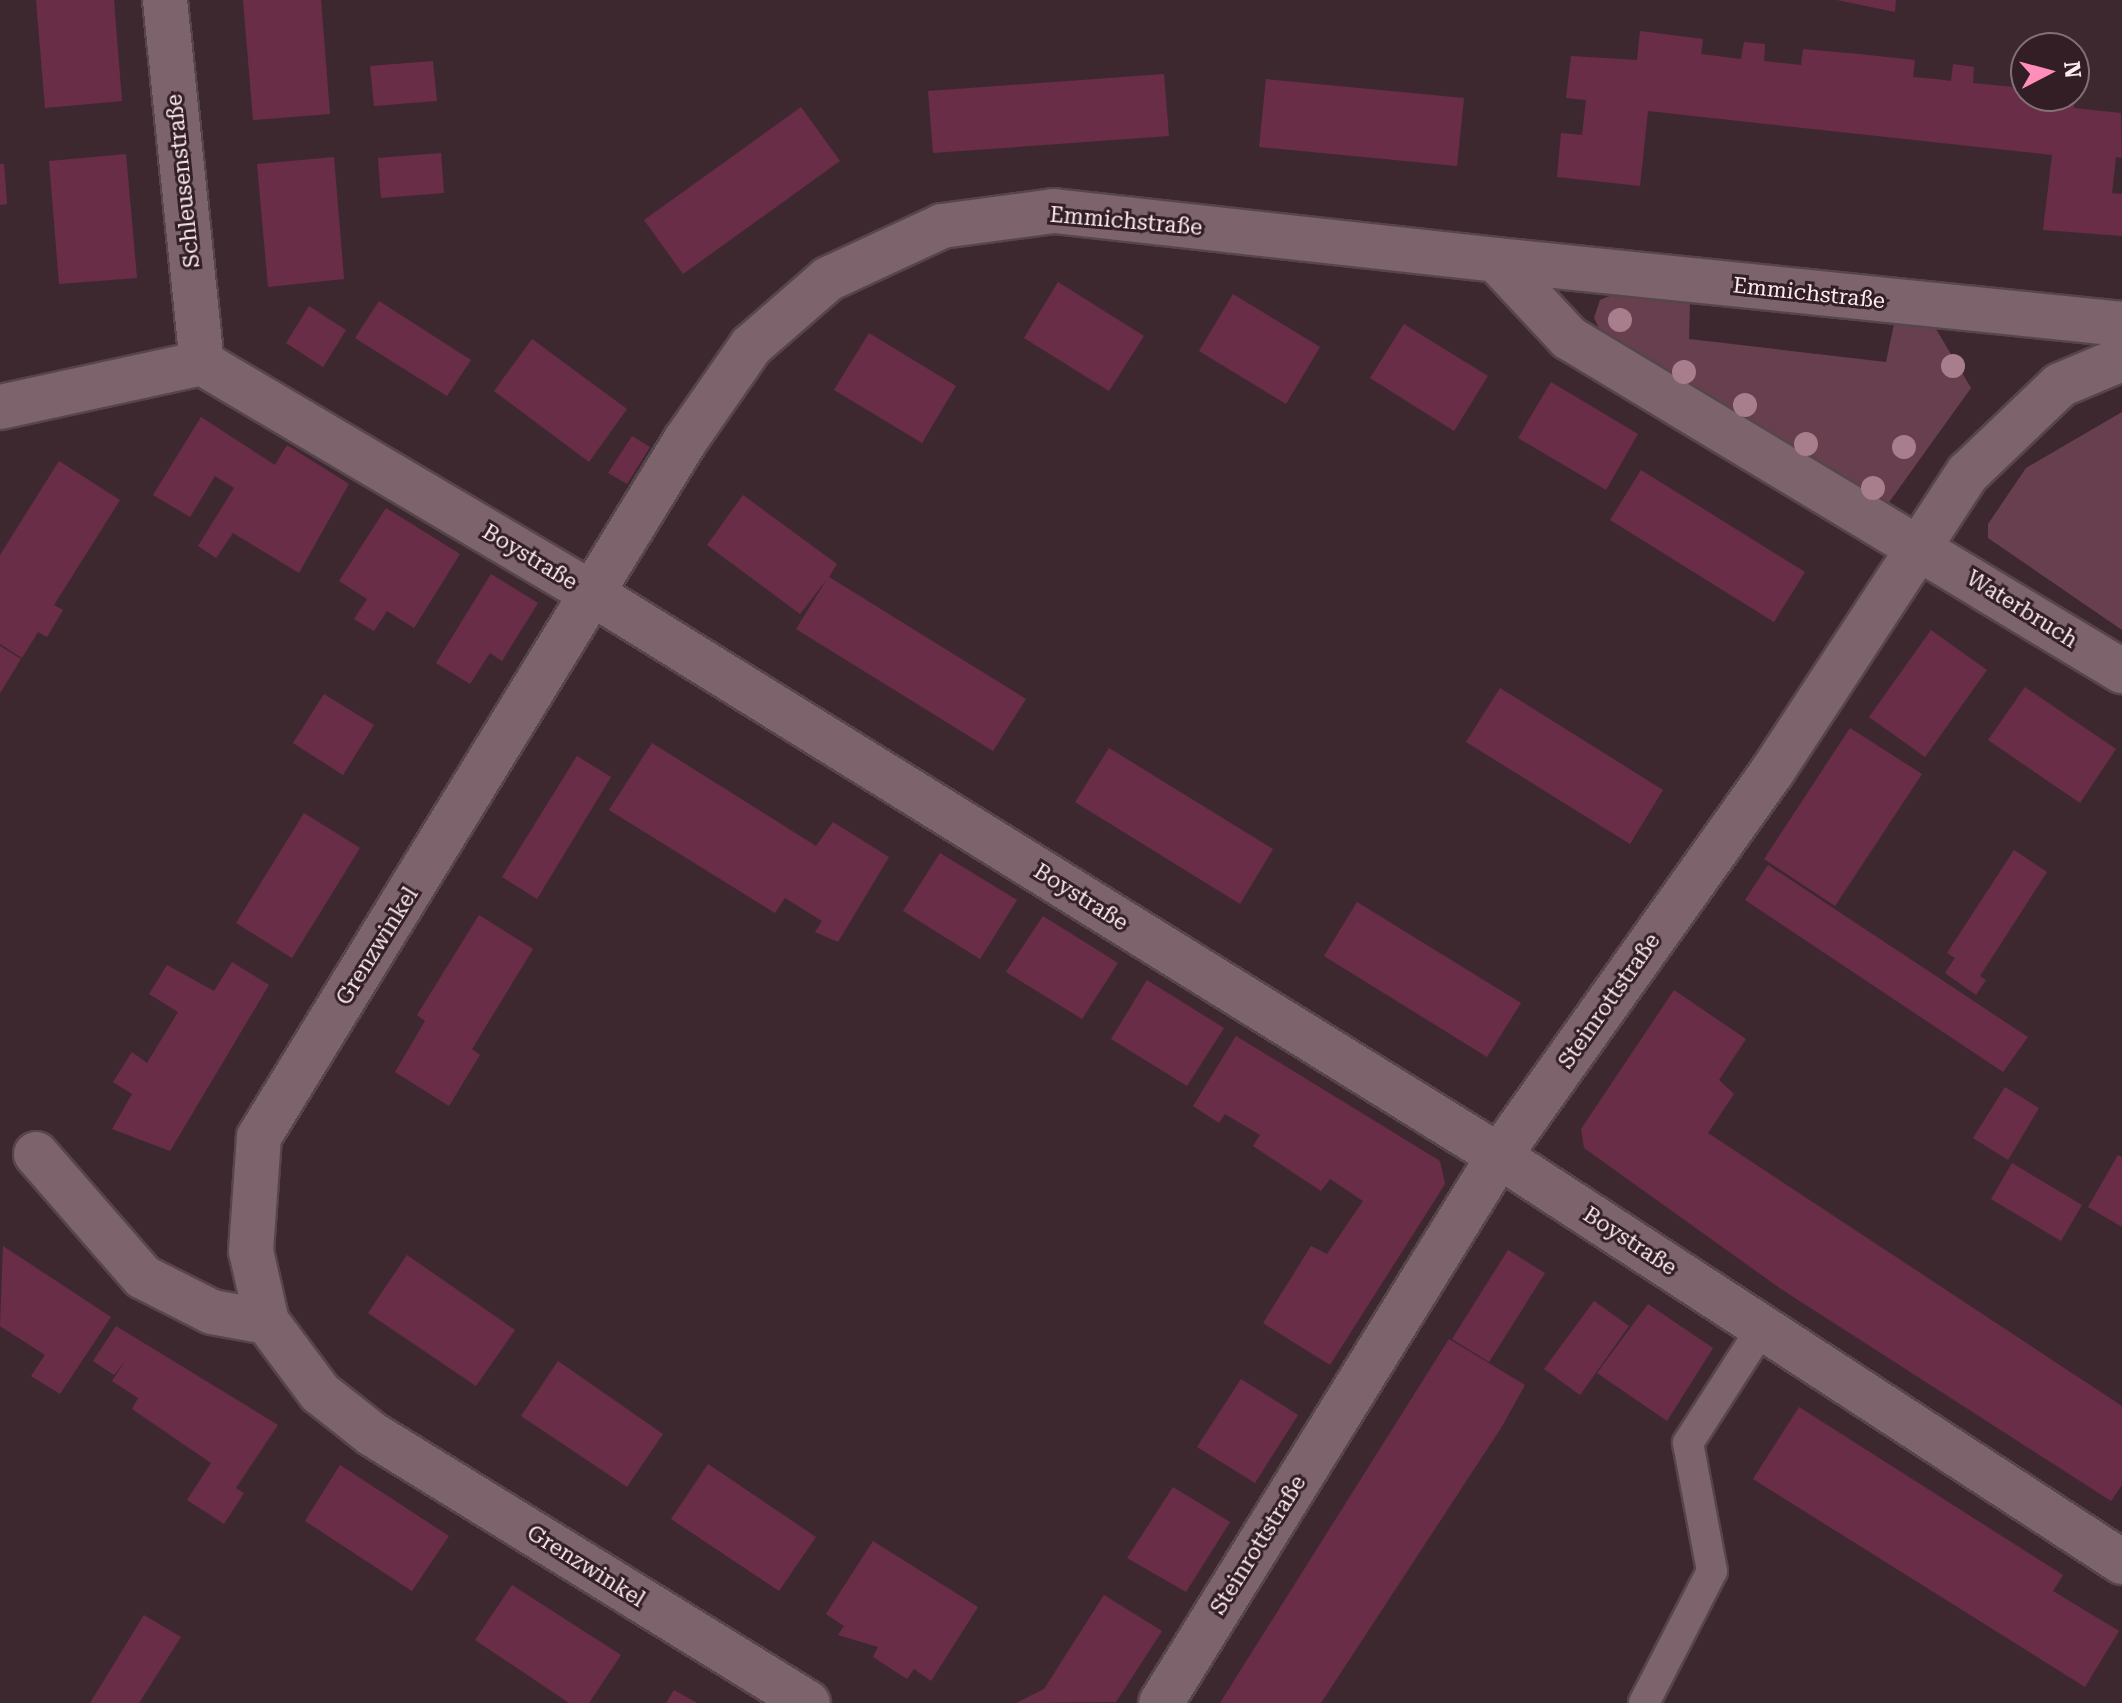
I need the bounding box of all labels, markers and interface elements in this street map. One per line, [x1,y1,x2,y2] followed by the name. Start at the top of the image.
[2010,32,2090,112] north arrow
[2059,60,2086,79] text: N
[161,93,205,269] street label: Schleusenstraße
[1049,201,1203,241] street label: Emmichstraße
[1732,272,1886,314] street label: Emmichstraße
[478,518,582,596] street label: Boystraße
[1962,565,2082,653] street label: Waterbruch
[1029,858,1133,936] street label: Boystraße
[330,882,424,1010] street label: Grenzwinkel
[1553,928,1665,1074] street label: Steinrottstraße
[1578,1201,1682,1281] street label: Boystraße
[1205,1471,1311,1619] street label: Steinrottstraße
[522,1519,650,1613] street label: Grenzwinkel

